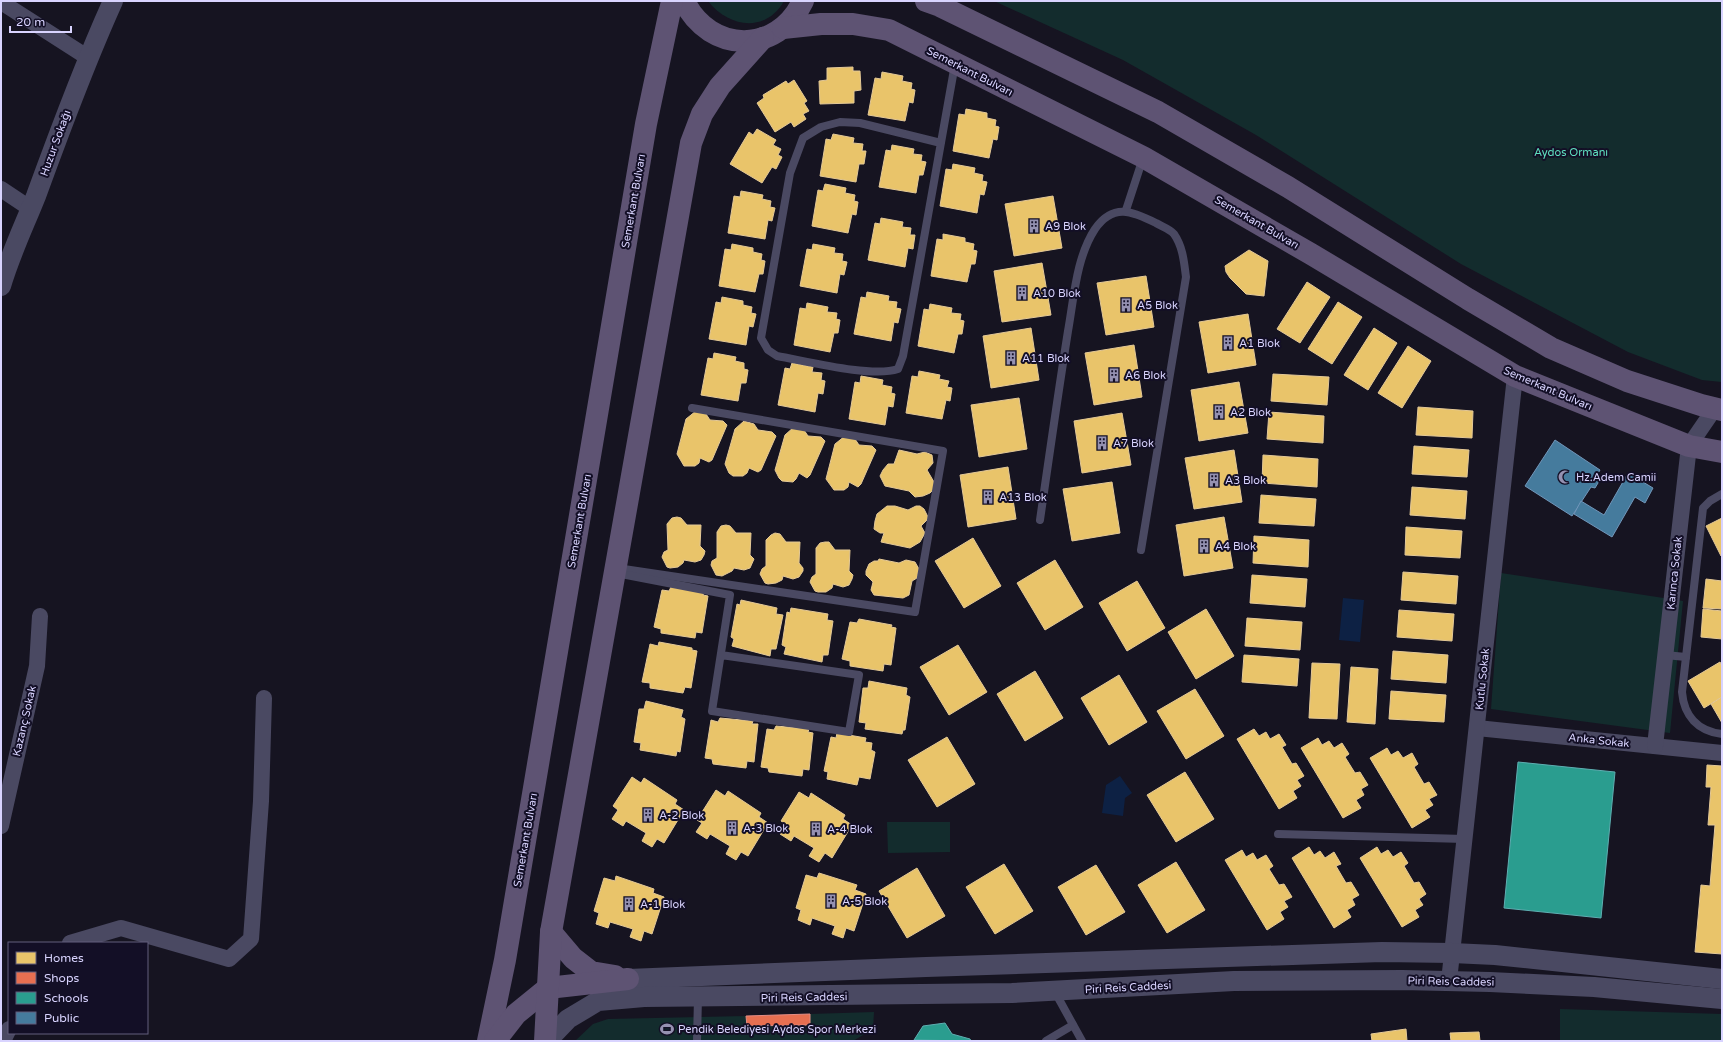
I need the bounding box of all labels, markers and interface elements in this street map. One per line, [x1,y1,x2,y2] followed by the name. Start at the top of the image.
[10,8,71,34] scale bar
[16,15,45,29] text: 20 m
[924,44,1015,99] street label: Semerkant Bulvarı
[38,108,73,178] street label: Huzur Sokağı
[1534,146,1608,159] park label: Aydos Ormanı
[619,153,648,249] street label: Semerkant Bulvarı
[1212,193,1301,252] street label: Semerkant Bulvarı
[1026,218,1042,234] building icon: A9 Blok
[1045,220,1086,233] place label: A9 Blok
[1014,285,1030,301] building icon: A10 Blok
[1033,287,1081,300] place label: A10 Blok
[1118,297,1134,313] building icon: A5 Blok
[1137,299,1178,312] place label: A5 Blok
[1220,335,1236,351] building icon: A1 Blok
[1239,337,1280,350] place label: A1 Blok
[1003,350,1019,366] building icon: A11 Blok
[1022,352,1070,365] place label: A11 Blok
[1501,364,1594,413] street label: Semerkant Bulvarı
[1106,367,1122,383] building icon: A6 Blok
[1125,369,1166,382] place label: A6 Blok
[1211,404,1227,420] building icon: A2 Blok
[1230,406,1271,419] place label: A2 Blok
[1094,435,1110,451] building icon: A7 Blok
[1113,437,1154,450] place label: A7 Blok
[1557,469,1573,485] mosque icon: Hz.Adem Camii
[1576,471,1656,484] place label: Hz.Adem Camii
[1206,472,1222,488] building icon: A3 Blok
[565,473,594,569] street label: Semerkant Bulvarı
[1225,474,1266,487] place label: A3 Blok
[980,489,996,505] building icon: A13 Blok
[999,491,1047,504] place label: A13 Blok
[1664,536,1685,610] street label: Karınca Sokak
[1196,538,1212,554] building icon: A4 Blok
[1215,540,1256,553] place label: A4 Blok
[1473,647,1492,711] street label: Kutlu Sokak
[10,684,39,758] street label: Kazanç Sokak
[1568,731,1630,750] street label: Anka Sokak
[511,792,540,888] street label: Semerkant Bulvarı
[640,807,656,823] building icon: A-2 Blok
[659,809,704,822] place label: A-2 Blok
[724,820,740,836] building icon: A-3 Blok
[808,821,824,837] building icon: A-4 Blok
[743,822,788,835] place label: A-3 Blok
[827,823,872,836] place label: A-4 Blok
[823,893,839,909] building icon: A-5 Blok
[842,895,887,908] place label: A-5 Blok
[621,896,637,912] building icon: A-1 Blok
[640,898,685,911] place label: A-1 Blok
[8,942,148,1034] legend
[44,951,84,965] text: Homes
[44,971,79,985] text: Shops
[1408,974,1494,989] street label: Piri Reis Caddesi
[1084,979,1172,996] street label: Piri Reis Caddesi
[761,990,847,1005] street label: Piri Reis Caddesi
[44,991,89,1005] text: Schools
[44,1011,79,1025] text: Public
[659,1021,675,1037] sports icon: Pendik Belediyesi Aydos Spor Merkezi
[678,1023,876,1036] place label: Pendik Belediyesi Aydos Spor Merkezi

